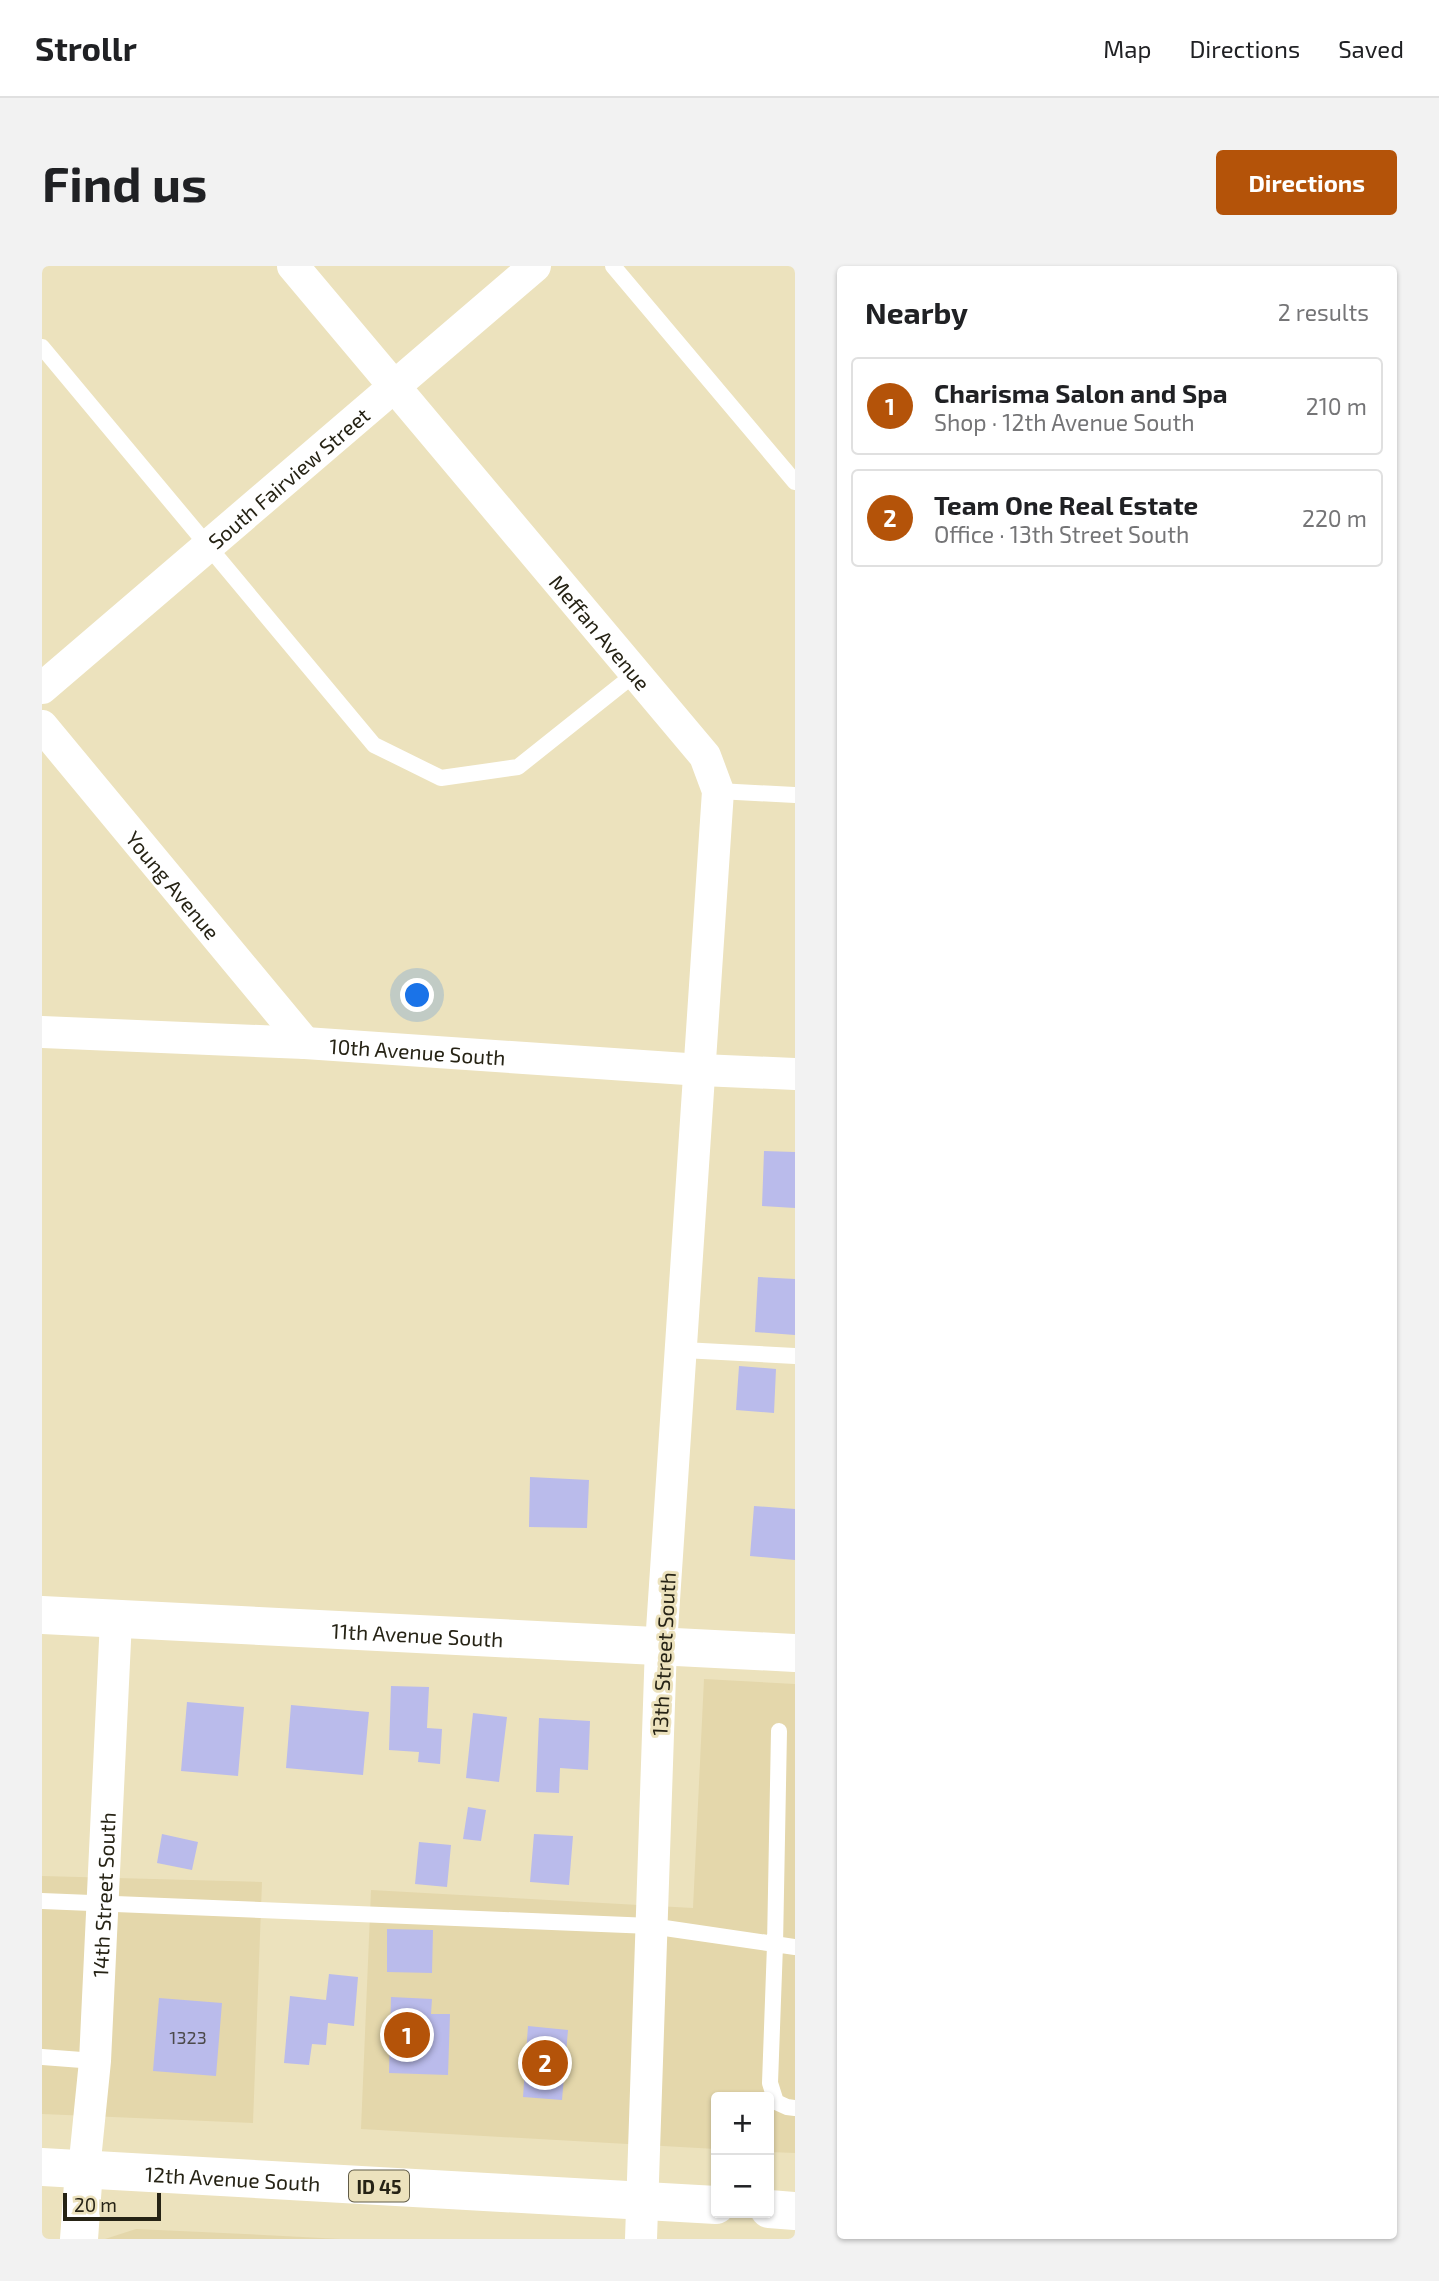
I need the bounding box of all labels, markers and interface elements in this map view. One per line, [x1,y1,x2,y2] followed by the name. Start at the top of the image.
[35,28,137,68] text: Strollr
[1103,34,1151,63] text: Map
[1189,34,1300,63] text: Directions
[1338,34,1404,63] text: Saved
[1216,150,1397,215] button: Directions
[42,153,207,212] text: Find us
[865,294,968,330] text: Nearby
[1278,298,1369,326] text: 2 results
[934,377,1228,408] text: Charisma Salon and Spa
[885,392,895,420] text: 1
[1306,392,1367,420] text: 210 m
[202,401,374,553] street label: South Fairview Street
[934,408,1195,436] text: Shop · 12th Avenue South
[934,489,1198,520] text: Team One Real Estate
[883,504,897,532] text: 2
[1302,504,1367,532] text: 220 m
[934,520,1189,548] text: Office · 13th Street South
[545,569,656,695] street label: Meffan Avenue
[121,825,226,944] street label: Young Avenue
[400,978,434,1012] your location
[329,1032,506,1069] street label: 10th Avenue South
[646,1572,680,1736] street label: 13th Street South
[331,1617,504,1651] street label: 11th Avenue South
[87,1812,119,1978] street label: 14th Street South
[384,2009,430,2061] pin: 1
[169,2026,207,2048] house number: 1323
[522,2037,568,2089] pin: 2
[711,2092,774,2218] map controls
[711,2092,774,2155] button: +
[711,2155,774,2218] button: −
[144,2160,321,2195] street label: 12th Avenue South
[349,2170,409,2202] road number: ID 45
[63,2190,161,2222] scale bar
[74,2193,117,2216] text: 20 m

